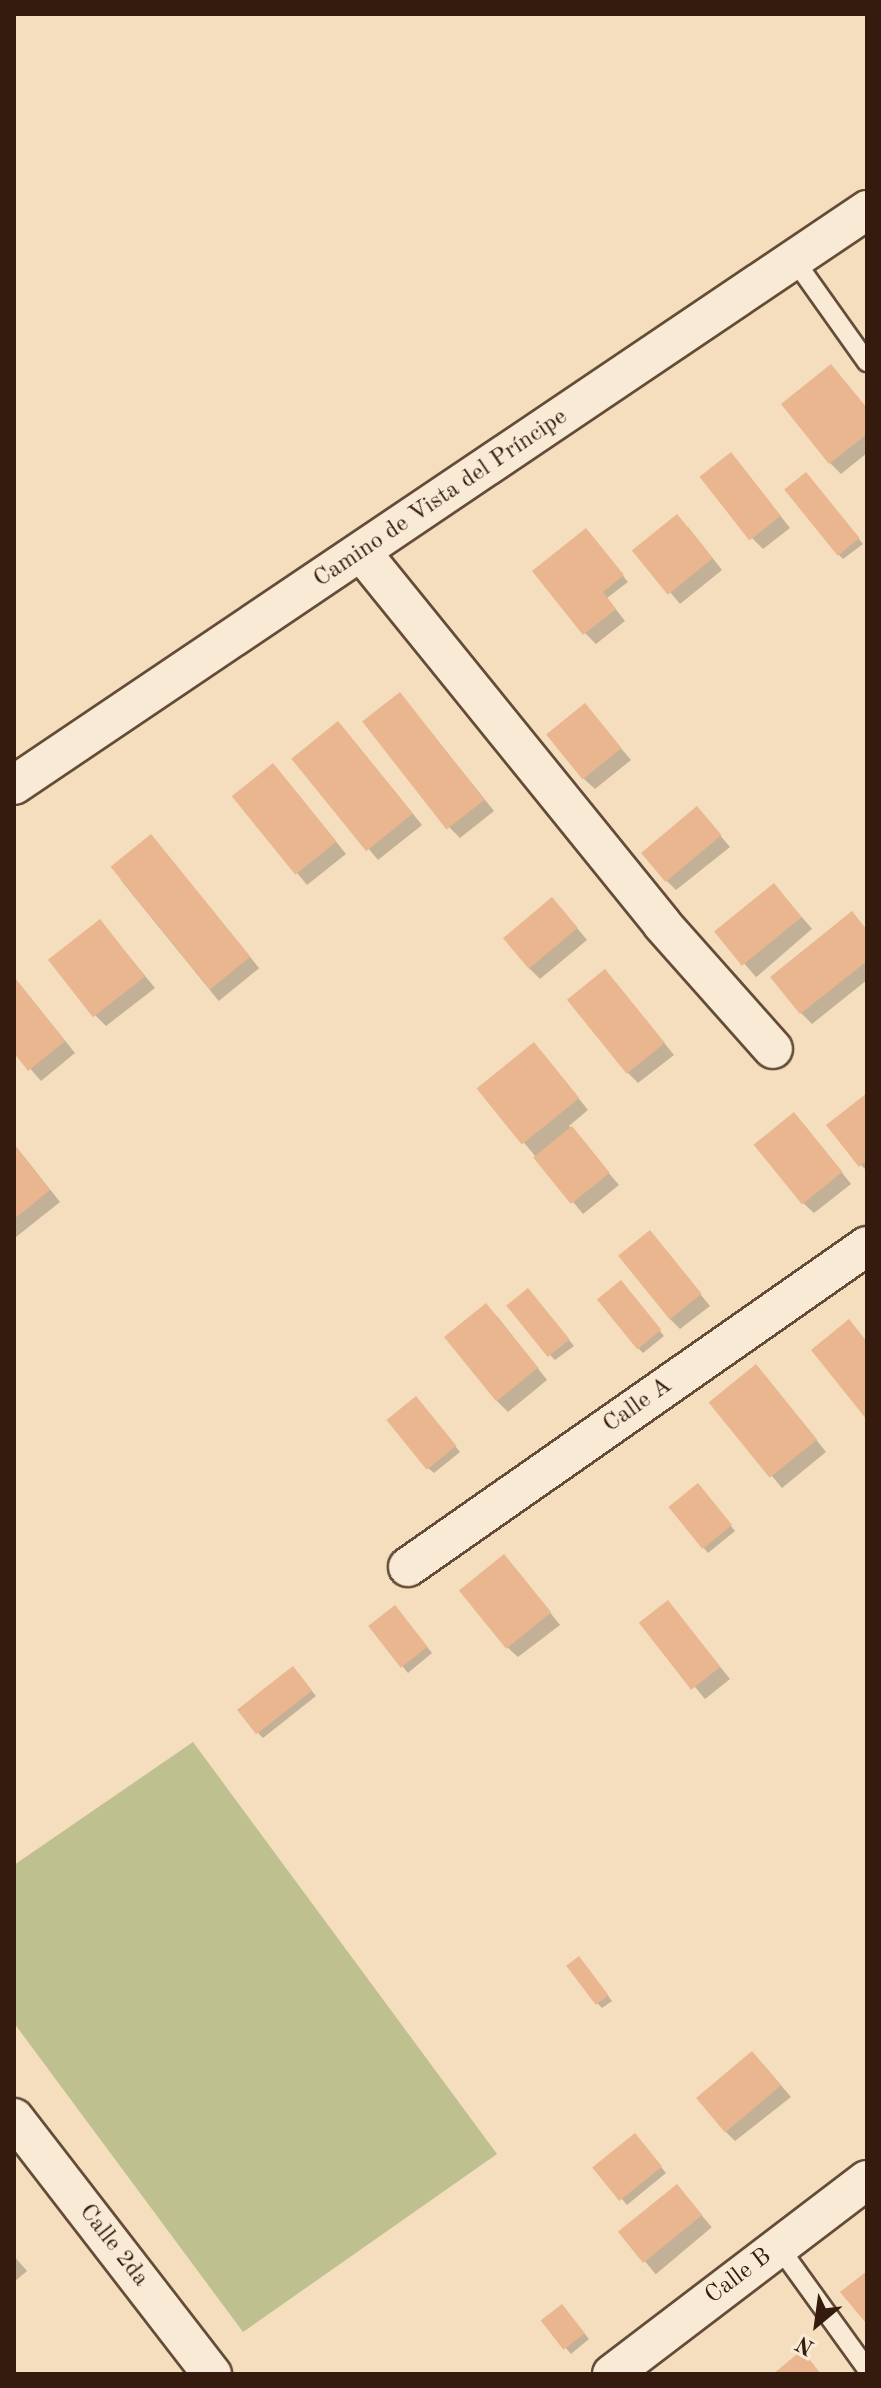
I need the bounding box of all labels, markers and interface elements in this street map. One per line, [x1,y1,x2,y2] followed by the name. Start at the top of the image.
[309,403,573,595] street label: Camino de Vista del Príncipe
[598,1372,678,1440] street label: Calle A
[72,2199,154,2293] street label: Calle 2da
[700,2243,778,2311] street label: Calle B
[777,2284,857,2364] north arrow
[793,2331,818,2359] text: N

